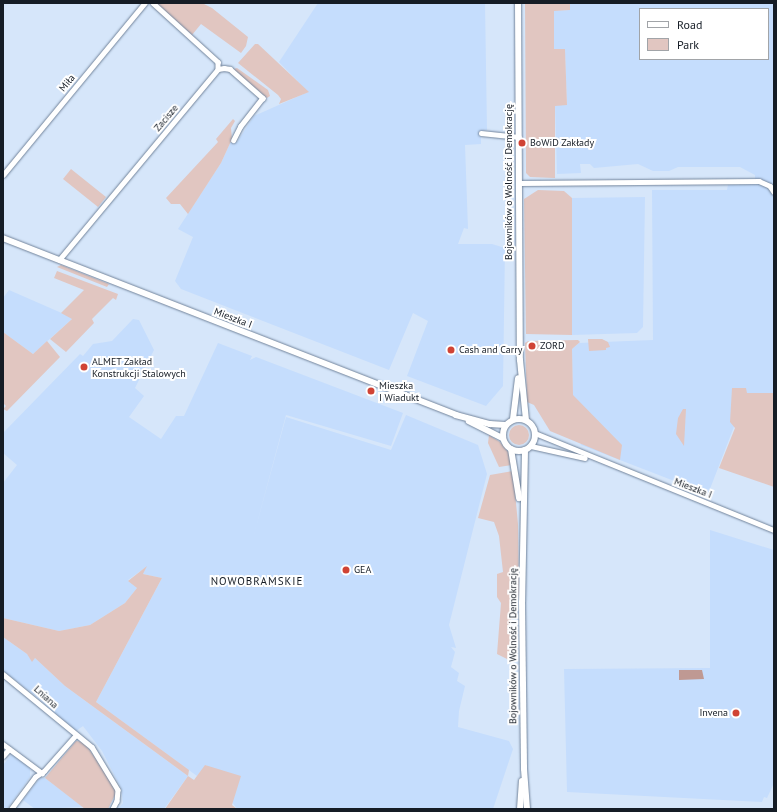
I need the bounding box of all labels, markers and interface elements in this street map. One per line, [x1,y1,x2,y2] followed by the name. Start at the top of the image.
[639,8,769,60] legend
[677,17,702,32] text: Road
[677,37,699,52] text: Park
[56,72,78,94] street label: Miła
[151,102,181,134] street label: Zacisze
[503,104,515,260] street label: Bojowników o Wolność i Demokrację
[530,137,594,149] place label: BoWiD Zakłady
[517,138,527,148] marker: BoWiD Zakłady
[212,305,254,331] street label: Mieszka I
[540,340,565,352] place label: ZORD
[527,341,537,351] marker: ZORD
[459,344,522,356] place label: Cash and Carry
[446,345,456,355] marker: Cash and Carry
[92,355,186,378] place label: ALMET Zakład Konstrukcji Stalowych
[79,362,89,372] marker: ALMET Zakład Konstrukcji Stalowych
[379,379,419,402] place label: Mieszka I Wiadukt
[366,386,376,396] marker: Mieszka I Wiadukt
[672,475,714,501] street label: Mieszka I
[354,564,371,576] place label: GEA
[341,565,351,575] marker: GEA
[507,568,519,724] street label: Bojowników o Wolność i Demokrację
[211,574,303,588] district label: NOWOBRAMSKIE
[31,683,61,711] street label: Lniana
[699,707,728,719] place label: Invena
[731,708,741,718] marker: Invena

